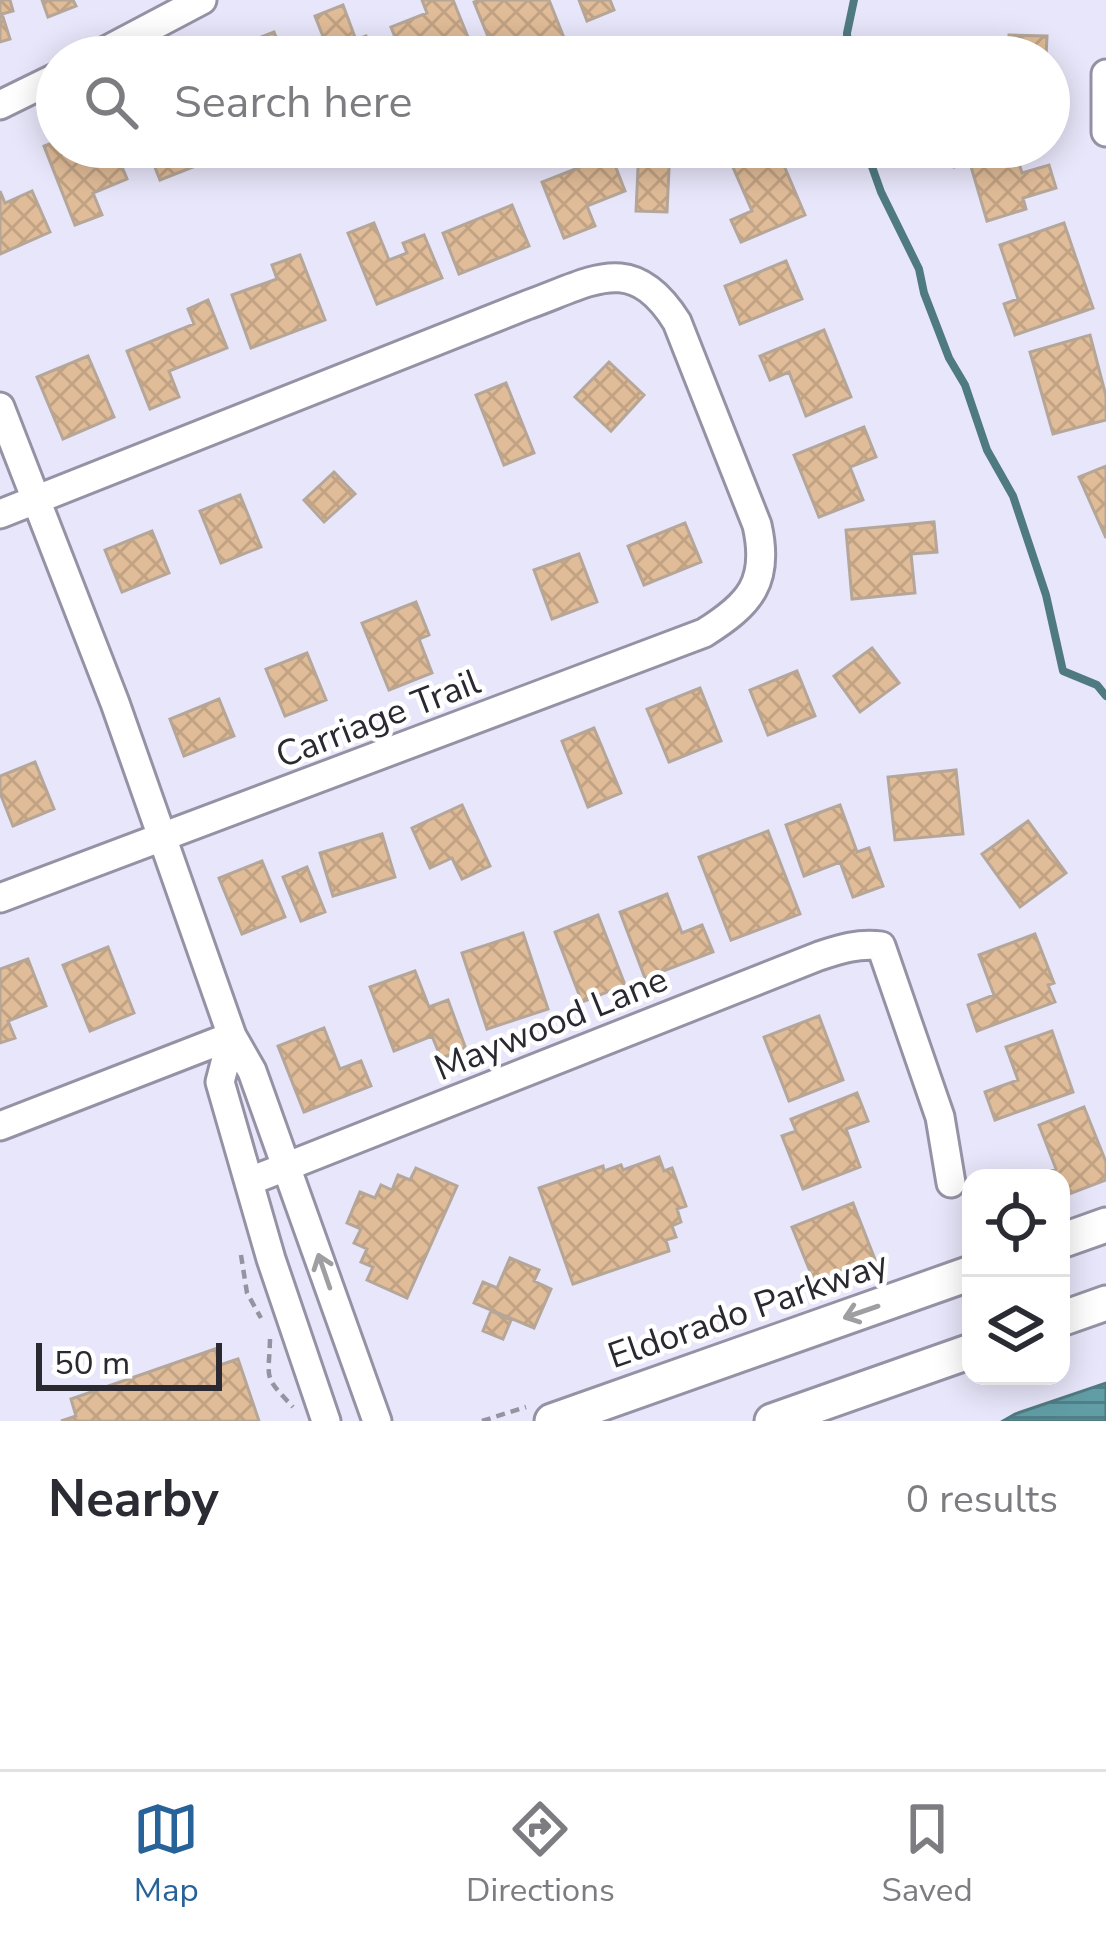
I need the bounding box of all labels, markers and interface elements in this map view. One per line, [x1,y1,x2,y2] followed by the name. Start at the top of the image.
[36,36,1070,168] search box
[78,69,144,135] icon: search
[174,72,413,133] text: Search here
[269,657,488,780] street label: Carriage Trail
[427,955,675,1093] street label: Maywood Lane
[962,1169,1070,1385] map controls
[962,1169,1070,1277] button: locate
[601,1239,895,1381] street label: Eldorado Parkway
[312,1253,333,1290] one-way arrow
[962,1277,1070,1385] button: layers
[843,1303,880,1324] one-way arrow
[36,1337,222,1390] scale bar
[54,1341,130,1386] text: 50 m
[48,1464,219,1534] text: Nearby
[906,1473,1058,1526] text: 0 results
[133,1796,199,1913] tab: Map
[466,1796,615,1913] tab: Directions
[881,1796,973,1913] tab: Saved

